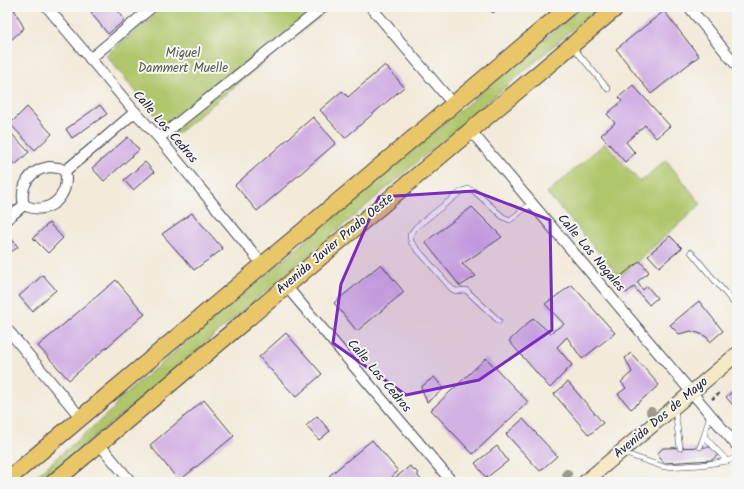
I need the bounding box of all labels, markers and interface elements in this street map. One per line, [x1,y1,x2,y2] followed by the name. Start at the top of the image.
[138,43,228,79] park label: Miguel Dammert Muelle
[127,86,203,169] street label: Calle Los Cedros
[271,188,399,300] street label: Avenida Javier Prado Oeste
[552,209,630,297] street label: Calle Los Nogales
[342,334,417,418] street label: Calle Los Cedros
[609,372,713,464] street label: Avenida Dos de Mayo

